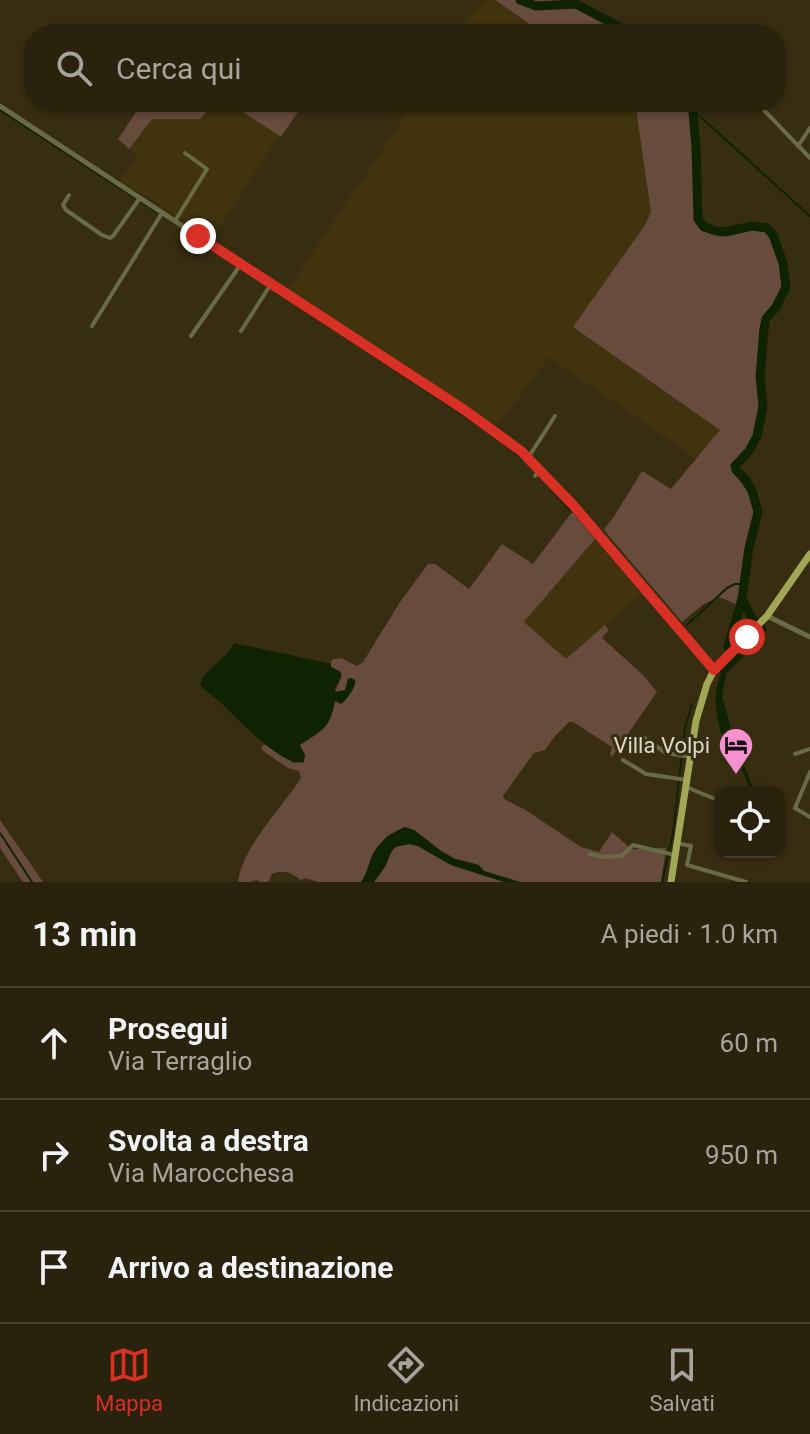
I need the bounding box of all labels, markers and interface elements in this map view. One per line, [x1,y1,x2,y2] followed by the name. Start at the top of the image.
[24,24,786,112] search box
[52,46,96,90] icon: search
[116,51,242,86] text: Cerca qui
[180,218,216,254] route end
[729,619,765,655] route start
[717,726,755,776] hotel icon: Villa Volpi
[613,733,710,758] place label: Villa Volpi
[714,786,786,858] map controls
[714,786,786,858] button: locate
[32,914,137,954] text: 13 min
[601,919,778,949] text: A piedi · 1.0 km
[108,1011,228,1046] text: Prosegui
[32,1021,76,1065] icon: ahead
[720,1028,778,1058] text: 60 m
[108,1046,252,1076] text: Via Terraglio
[108,1123,309,1158] text: Svolta a destra
[32,1133,76,1177] icon: right
[705,1140,778,1170] text: 950 m
[108,1158,295,1188] text: Via Marocchesa
[32,1245,76,1289] icon: arrive
[108,1250,394,1285] text: Arrivo a destinazione
[95,1343,163,1416] tab: Mappa
[353,1343,459,1416] tab: Indicazioni
[649,1343,715,1416] tab: Salvati

